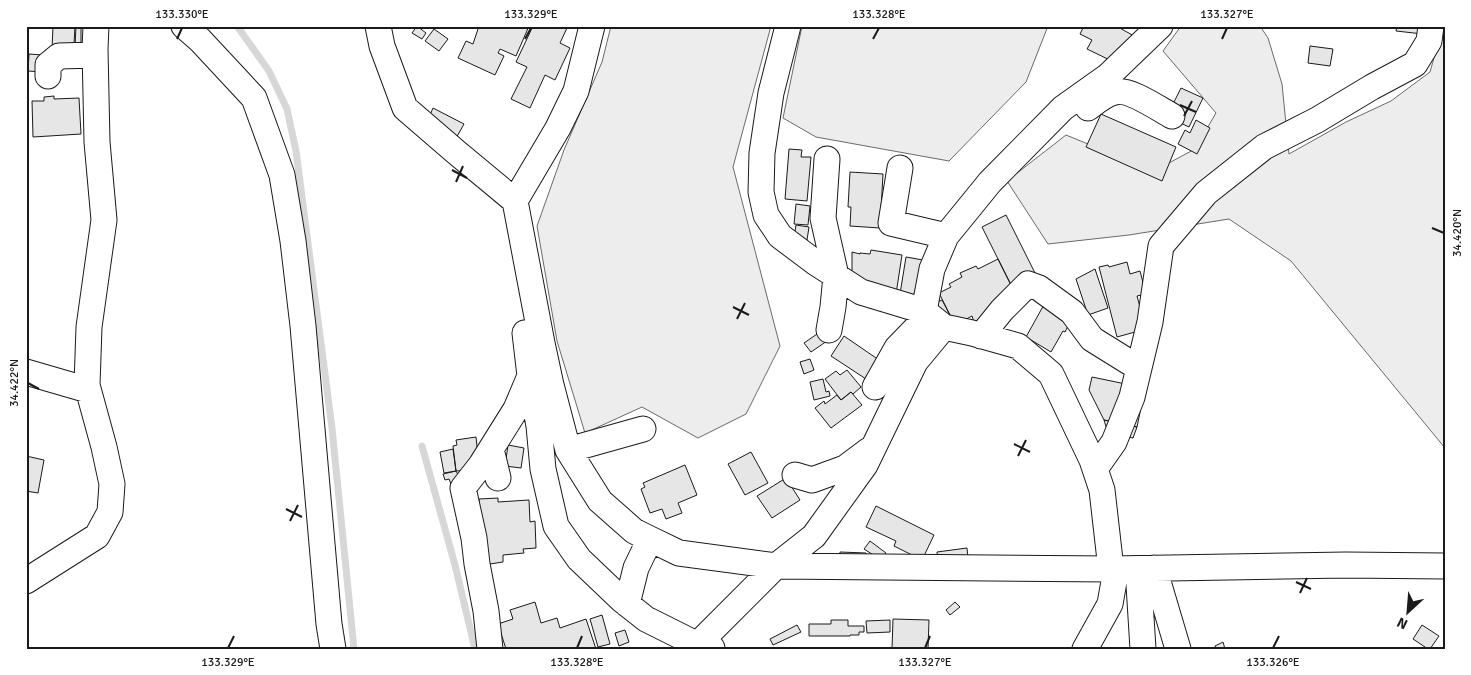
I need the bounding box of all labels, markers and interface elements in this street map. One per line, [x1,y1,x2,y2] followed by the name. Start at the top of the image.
[155,7,209,22] text: 133.330°E
[504,7,558,22] text: 133.329°E
[852,7,906,22] text: 133.328°E
[1200,7,1254,22] text: 133.327°E
[1450,209,1465,257] text: 34.420°N
[7,359,22,407] text: 34.422°N
[1384,588,1434,638] north arrow
[1394,613,1411,633] text: N
[201,655,255,670] text: 133.329°E
[550,655,604,670] text: 133.328°E
[898,655,952,670] text: 133.327°E
[1246,655,1300,670] text: 133.326°E

